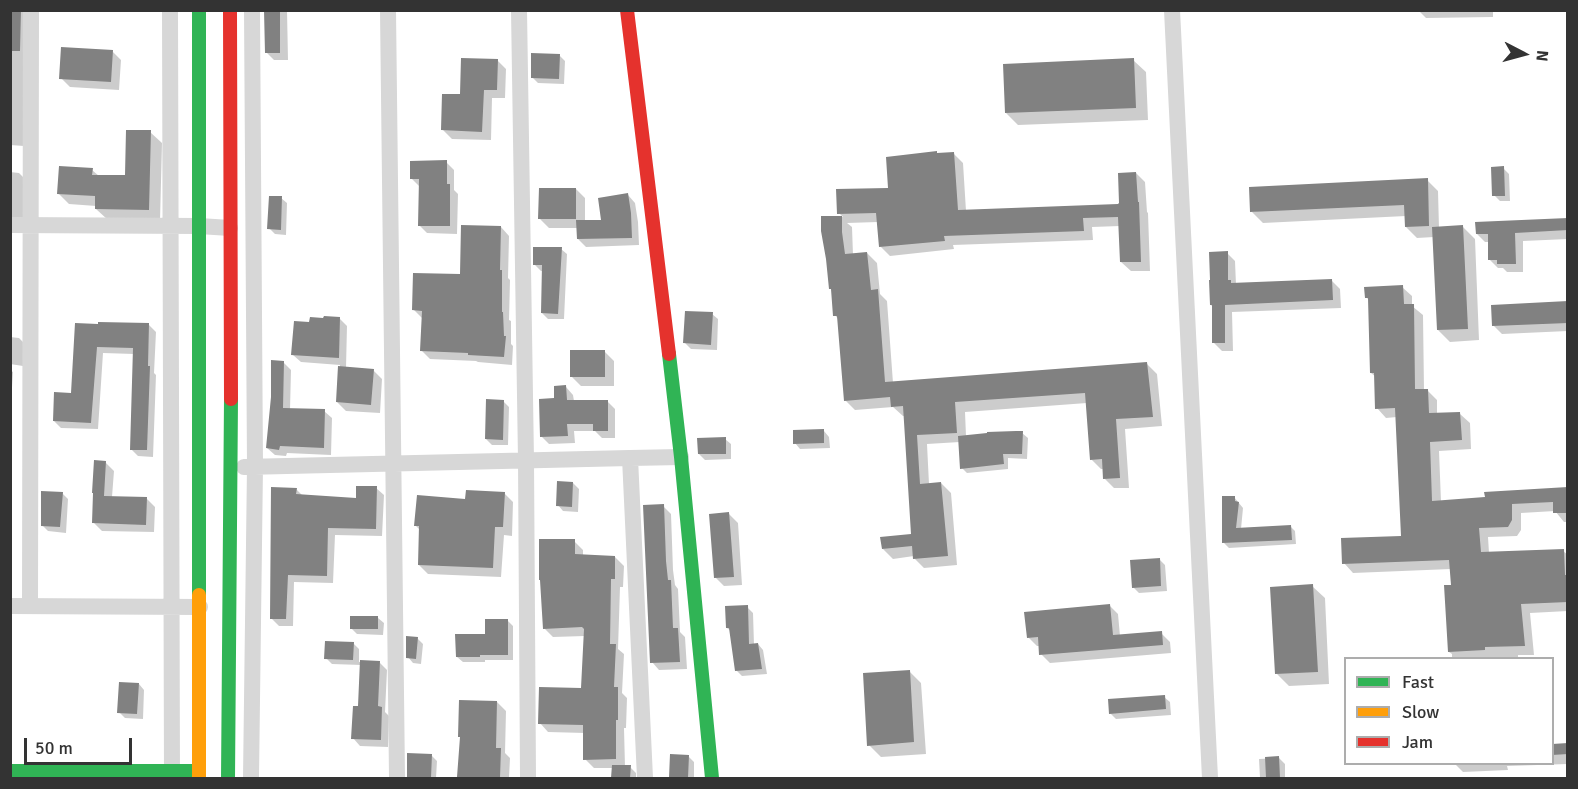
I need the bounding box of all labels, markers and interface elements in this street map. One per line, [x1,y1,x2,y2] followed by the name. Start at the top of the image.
[1494,24,1554,84] north arrow
[1531,49,1552,62] text: N
[1344,657,1554,765] legend
[1402,671,1434,693] text: Fast
[1402,701,1439,723] text: Slow
[27,726,135,764] scale bar
[1402,731,1433,753] text: Jam
[35,737,73,759] text: 50 m

